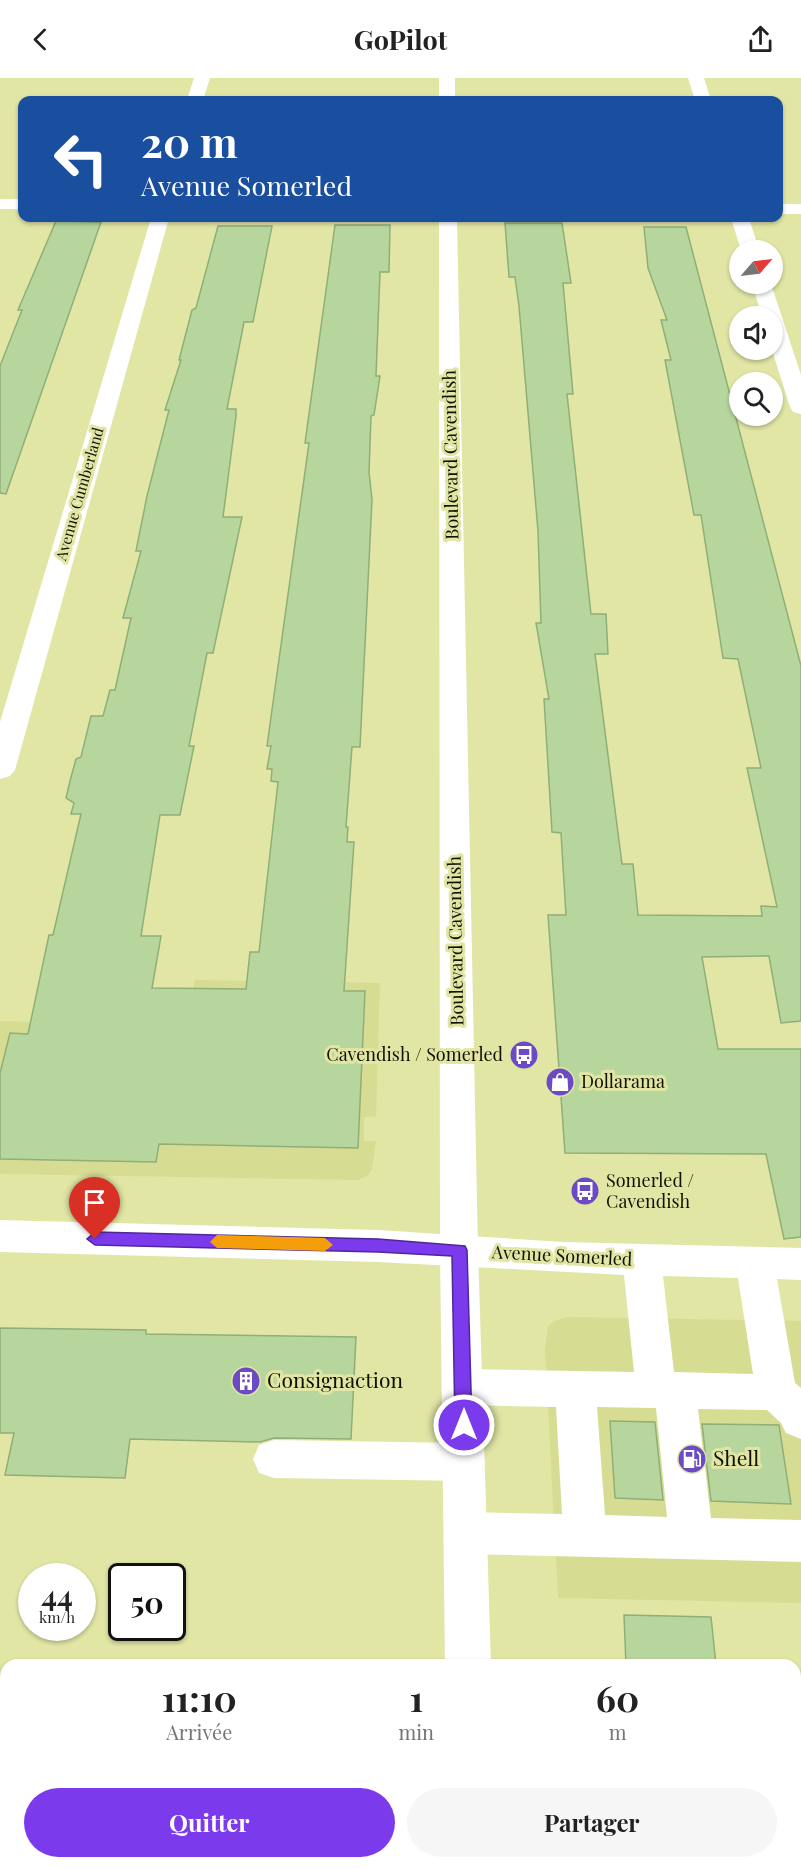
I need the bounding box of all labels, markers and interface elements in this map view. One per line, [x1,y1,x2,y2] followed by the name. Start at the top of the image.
[354,21,447,57] text: GoPilot
[24,23,57,56] icon: back
[744,23,777,56] icon: share
[141,113,238,169] text: 20 m
[42,120,120,198] icon: left
[141,167,352,203] text: Avenue Somerled
[729,240,783,294] north arrow
[729,240,783,426] map controls
[729,306,783,360] button: sound
[437,369,463,540] street label: Boulevard Cavendish
[729,372,783,426] button: search
[50,425,108,563] street label: Avenue Cumberland
[442,855,468,1026] street label: Boulevard Cavendish
[508,1039,540,1071] bus stop icon: Cavendish / Somerled
[326,1042,504,1066] place label: Cavendish / Somerled
[544,1066,576,1098] shop icon: Dollarama
[581,1069,665,1093] place label: Dollarama
[606,1168,694,1213] place label: Somerled / Cavendish
[569,1175,601,1207] bus stop icon: Somerled / Cavendish
[69,1177,120,1239] pin
[78,1186,111,1219] icon: arrive
[490,1239,633,1271] street label: Avenue Somerled
[230,1365,262,1397] building icon: Consignaction
[267,1365,403,1393] place label: Consignaction
[432,1393,496,1457] position arrow
[676,1443,708,1475] fuel station icon: Shell
[713,1443,759,1471] place label: Shell
[108,1563,186,1641] speed limit sign: 50
[41,1575,73,1615] text: 44
[39,1607,75,1627] text: km/h
[162,1673,237,1721] text: 11:10
[409,1673,423,1721] text: 1
[596,1673,639,1721] text: 60
[166,1718,232,1745] text: Arrivée
[399,1718,434,1745] text: min
[609,1718,626,1745] text: m
[24,1788,395,1857] button: Quitter
[407,1788,777,1857] button: Partager

